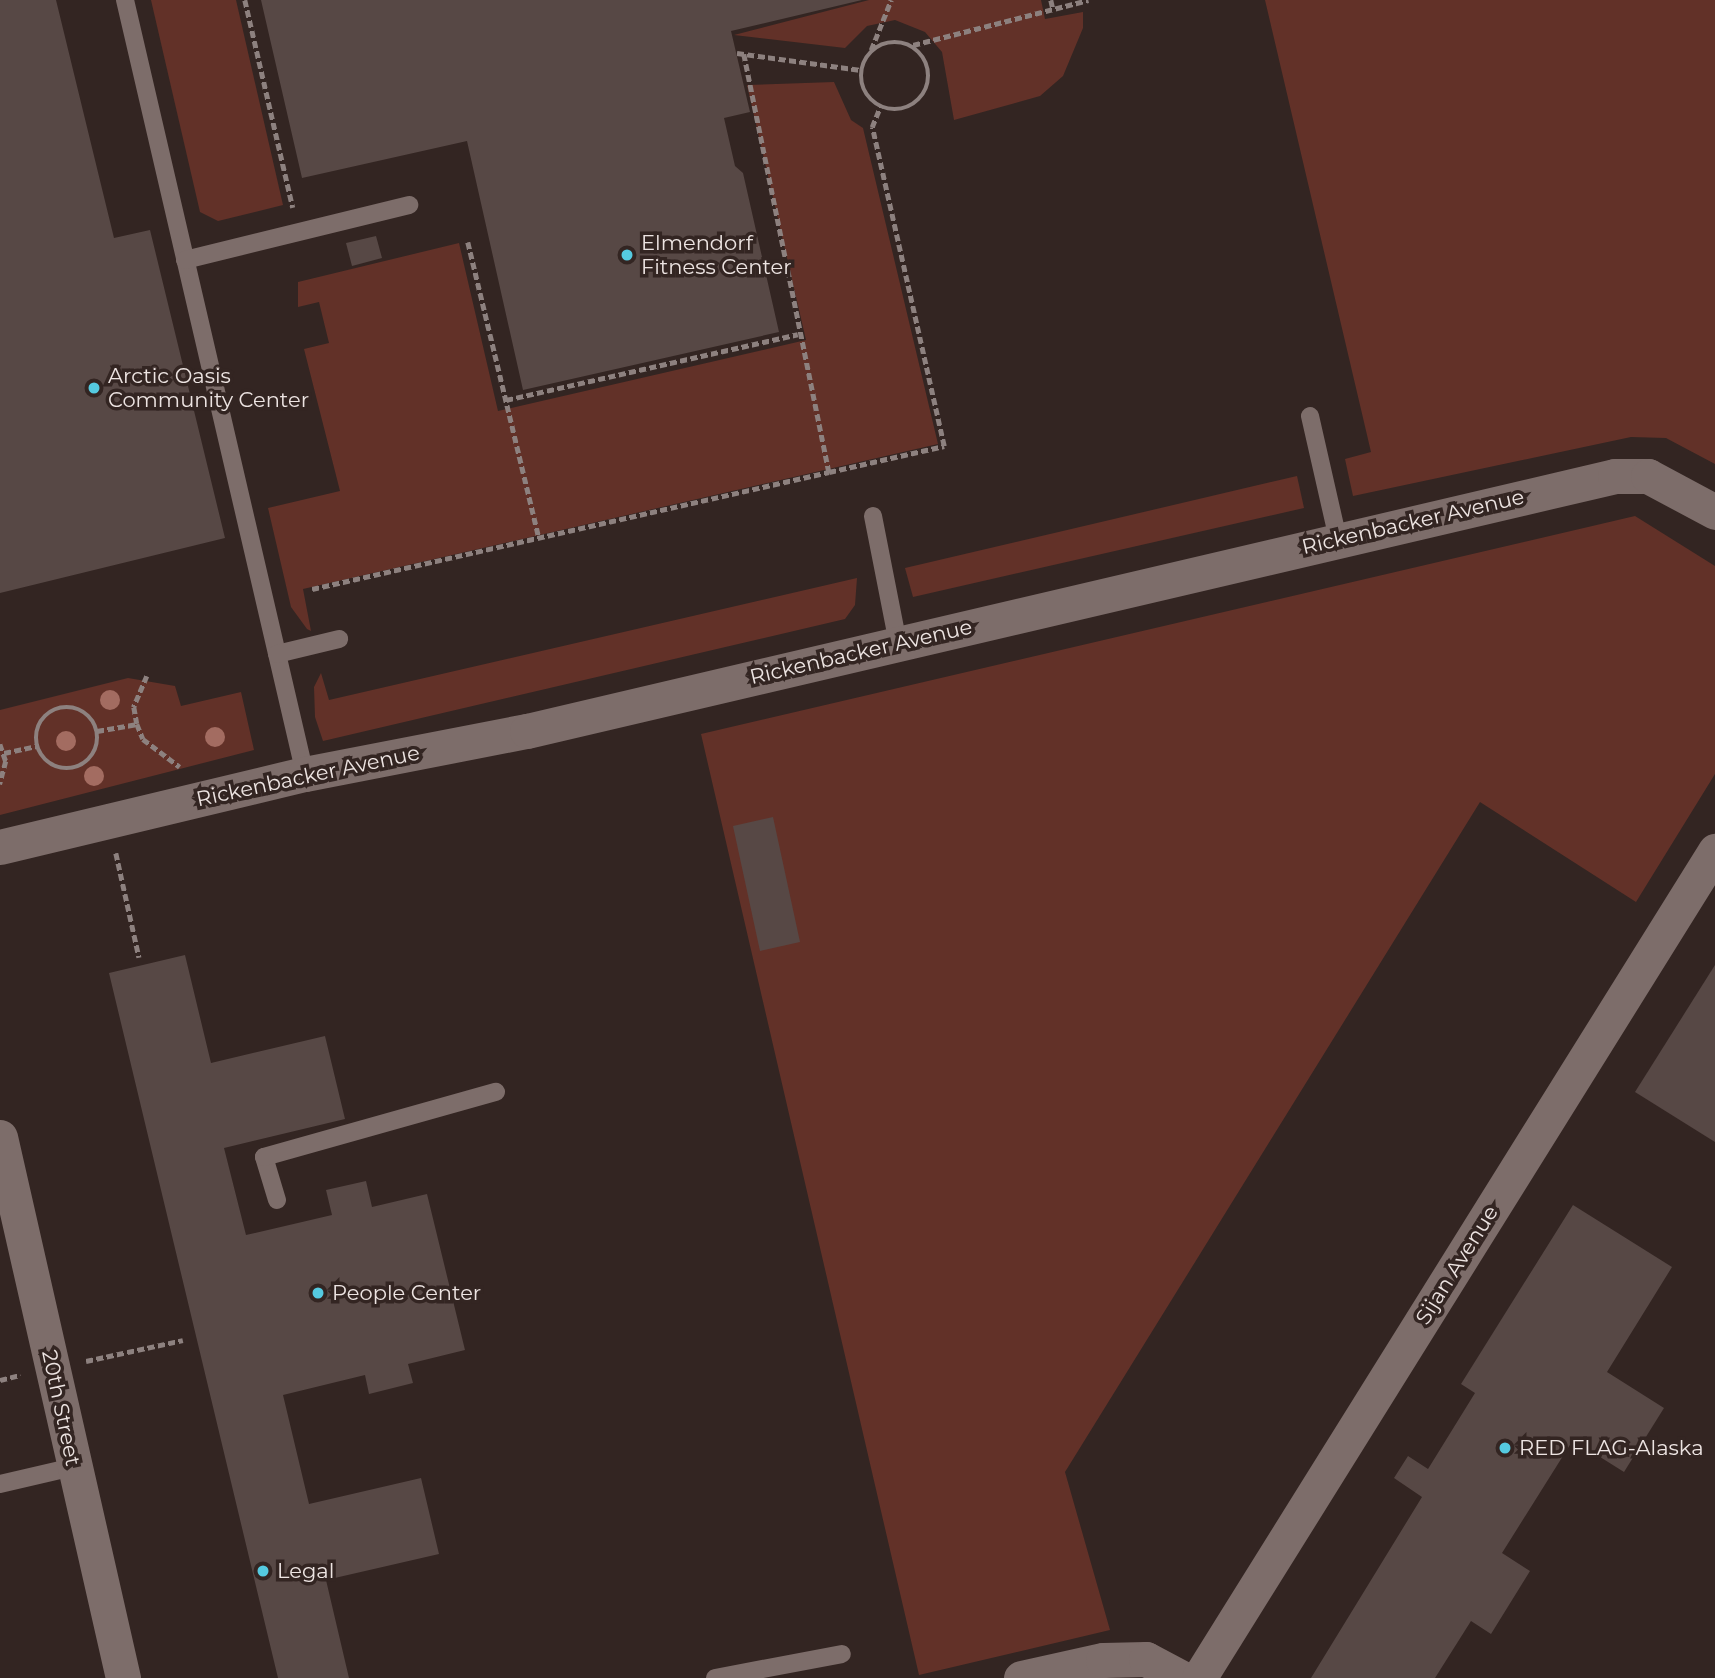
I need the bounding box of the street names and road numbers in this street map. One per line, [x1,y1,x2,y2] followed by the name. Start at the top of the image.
[1299,484,1527,560] street label: Rickenbacker Avenue
[747,614,975,690] street label: Rickenbacker Avenue
[194,740,422,812] street label: Rickenbacker Avenue
[1410,1201,1504,1329] street label: Sijan Avenue
[36,1348,86,1468] street label: 20th Street

